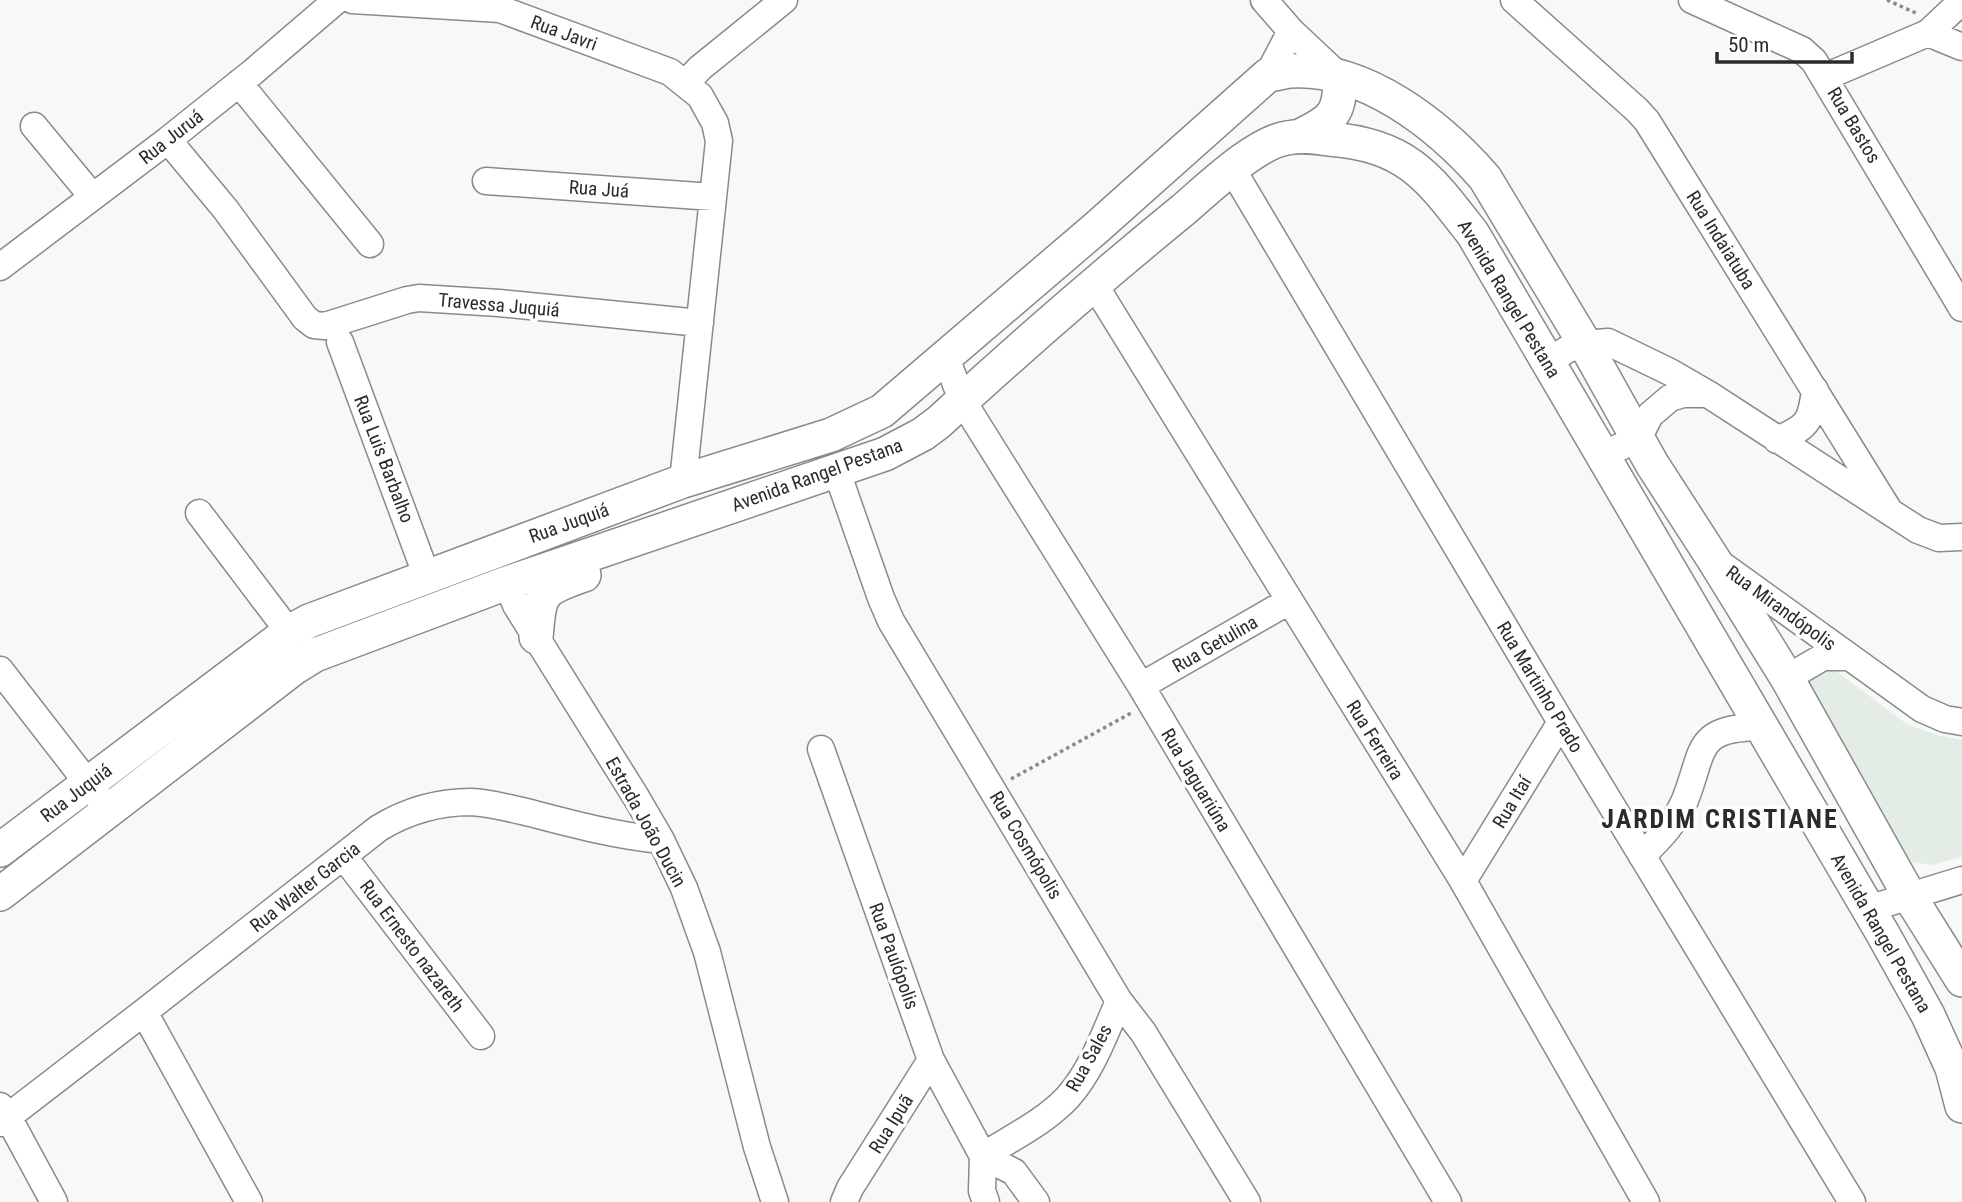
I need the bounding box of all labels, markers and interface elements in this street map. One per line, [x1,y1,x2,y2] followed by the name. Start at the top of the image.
[528,10,600,56] street label: Rua Javri
[1717,21,1852,65] scale bar
[1728,33,1769,57] text: 50 m
[1822,83,1886,167] street label: Rua Bastos
[134,105,208,169] street label: Rua Juruá
[568,175,630,203] street label: Rua Juá
[1682,186,1760,294] street label: Rua Indaiatuba
[1453,216,1565,382] street label: Avenida Rangel Pestana
[437,288,561,322] street label: Travessa Juquiá
[349,392,419,526] street label: Rua Luis Barbalho
[728,433,906,517] street label: Avenida Rangel Pestana
[526,498,612,548] street label: Rua Juquiá
[1721,560,1841,656] street label: Rua Mirandópolis
[1168,610,1262,678] street label: Rua Getulina
[1492,617,1588,757] street label: Rua Martinho Prado
[1341,696,1409,784] street label: Rua Ferreira
[1156,724,1236,836] street label: Rua Jaguariúna
[601,753,691,891] street label: Estrada João Ducin
[36,759,116,827] street label: Rua Juquiá
[1488,770,1537,832] street label: Rua Itaí
[985,787,1067,903] street label: Rua Cosmópolis
[1601,804,1839,834] district label: JARDIM CRISTIANE
[245,837,365,937] street label: Rua Walter Garcia
[1826,849,1936,1017] street label: Avenida Rangel Pestana
[355,876,469,1016] street label: Rua Ernesto nazareth
[864,900,924,1012] street label: Rua Paulópolis
[1061,1020,1117,1096] street label: Rua Sales
[864,1090,918,1158] street label: Rua Ipuã

